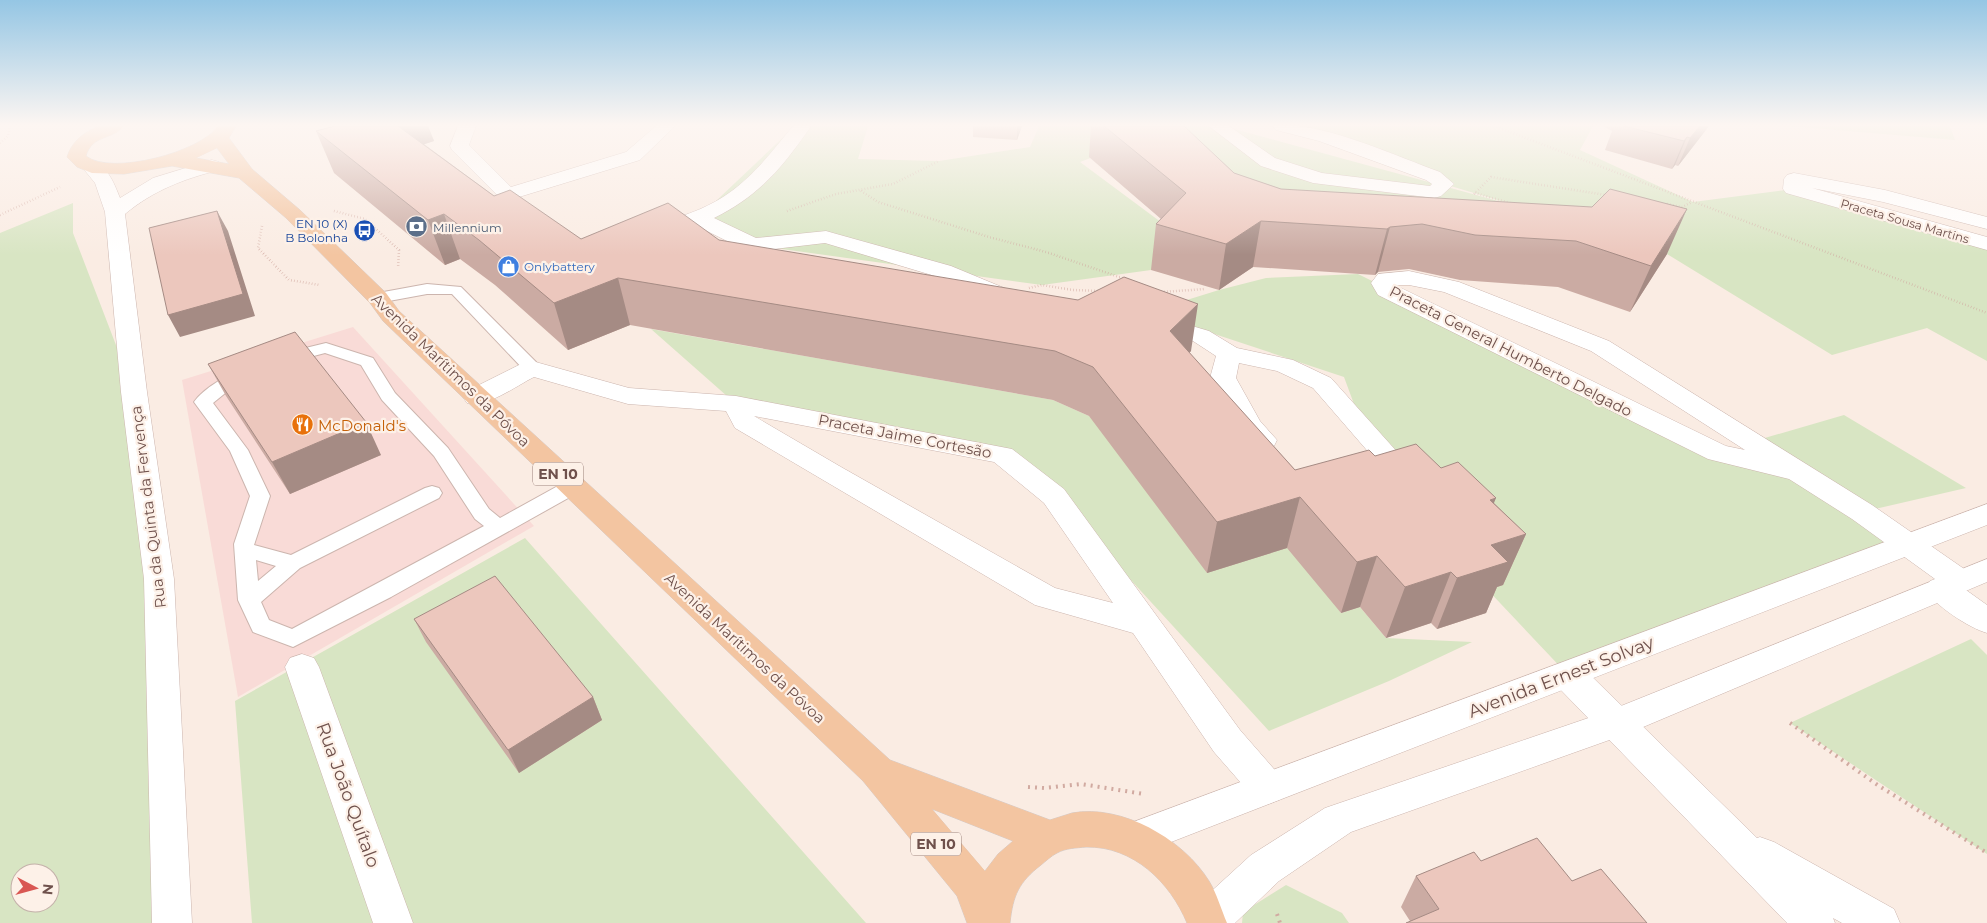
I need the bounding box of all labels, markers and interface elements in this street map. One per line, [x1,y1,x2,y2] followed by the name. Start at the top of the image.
[1839,195,1971,247] street label: Praceta Sousa Martins
[405,215,429,239] bank icon: Millennium
[285,216,348,245] place label: EN 10 (X) B Bolonha
[352,218,376,242] bus stop icon: EN 10 (X) B Bolonha
[433,220,502,235] place label: Millennium
[496,254,520,278] shop icon: Onlybattery
[524,259,595,274] place label: Onlybattery
[1387,281,1635,421] street label: Praceta General Humberto Delgado
[368,289,534,451] street label: Avenida Marítimos da Póvoa
[126,405,170,609] street label: Rua da Quinta da Fervença
[817,410,993,462] street label: Praceta Jaime Cortesão
[290,413,314,437] restaurant icon: McDonald's
[318,416,406,435] place label: McDonald's
[533,462,583,486] road number: EN 10
[661,568,829,728] street label: Avenida Marítimos da Póvoa
[1465,631,1657,723] street label: Avenida Ernest Solvay
[312,719,384,871] street label: Rua João Quítalo
[911,832,961,856] road number: EN 10
[10,863,60,913] north arrow
[38,883,57,896] text: N

